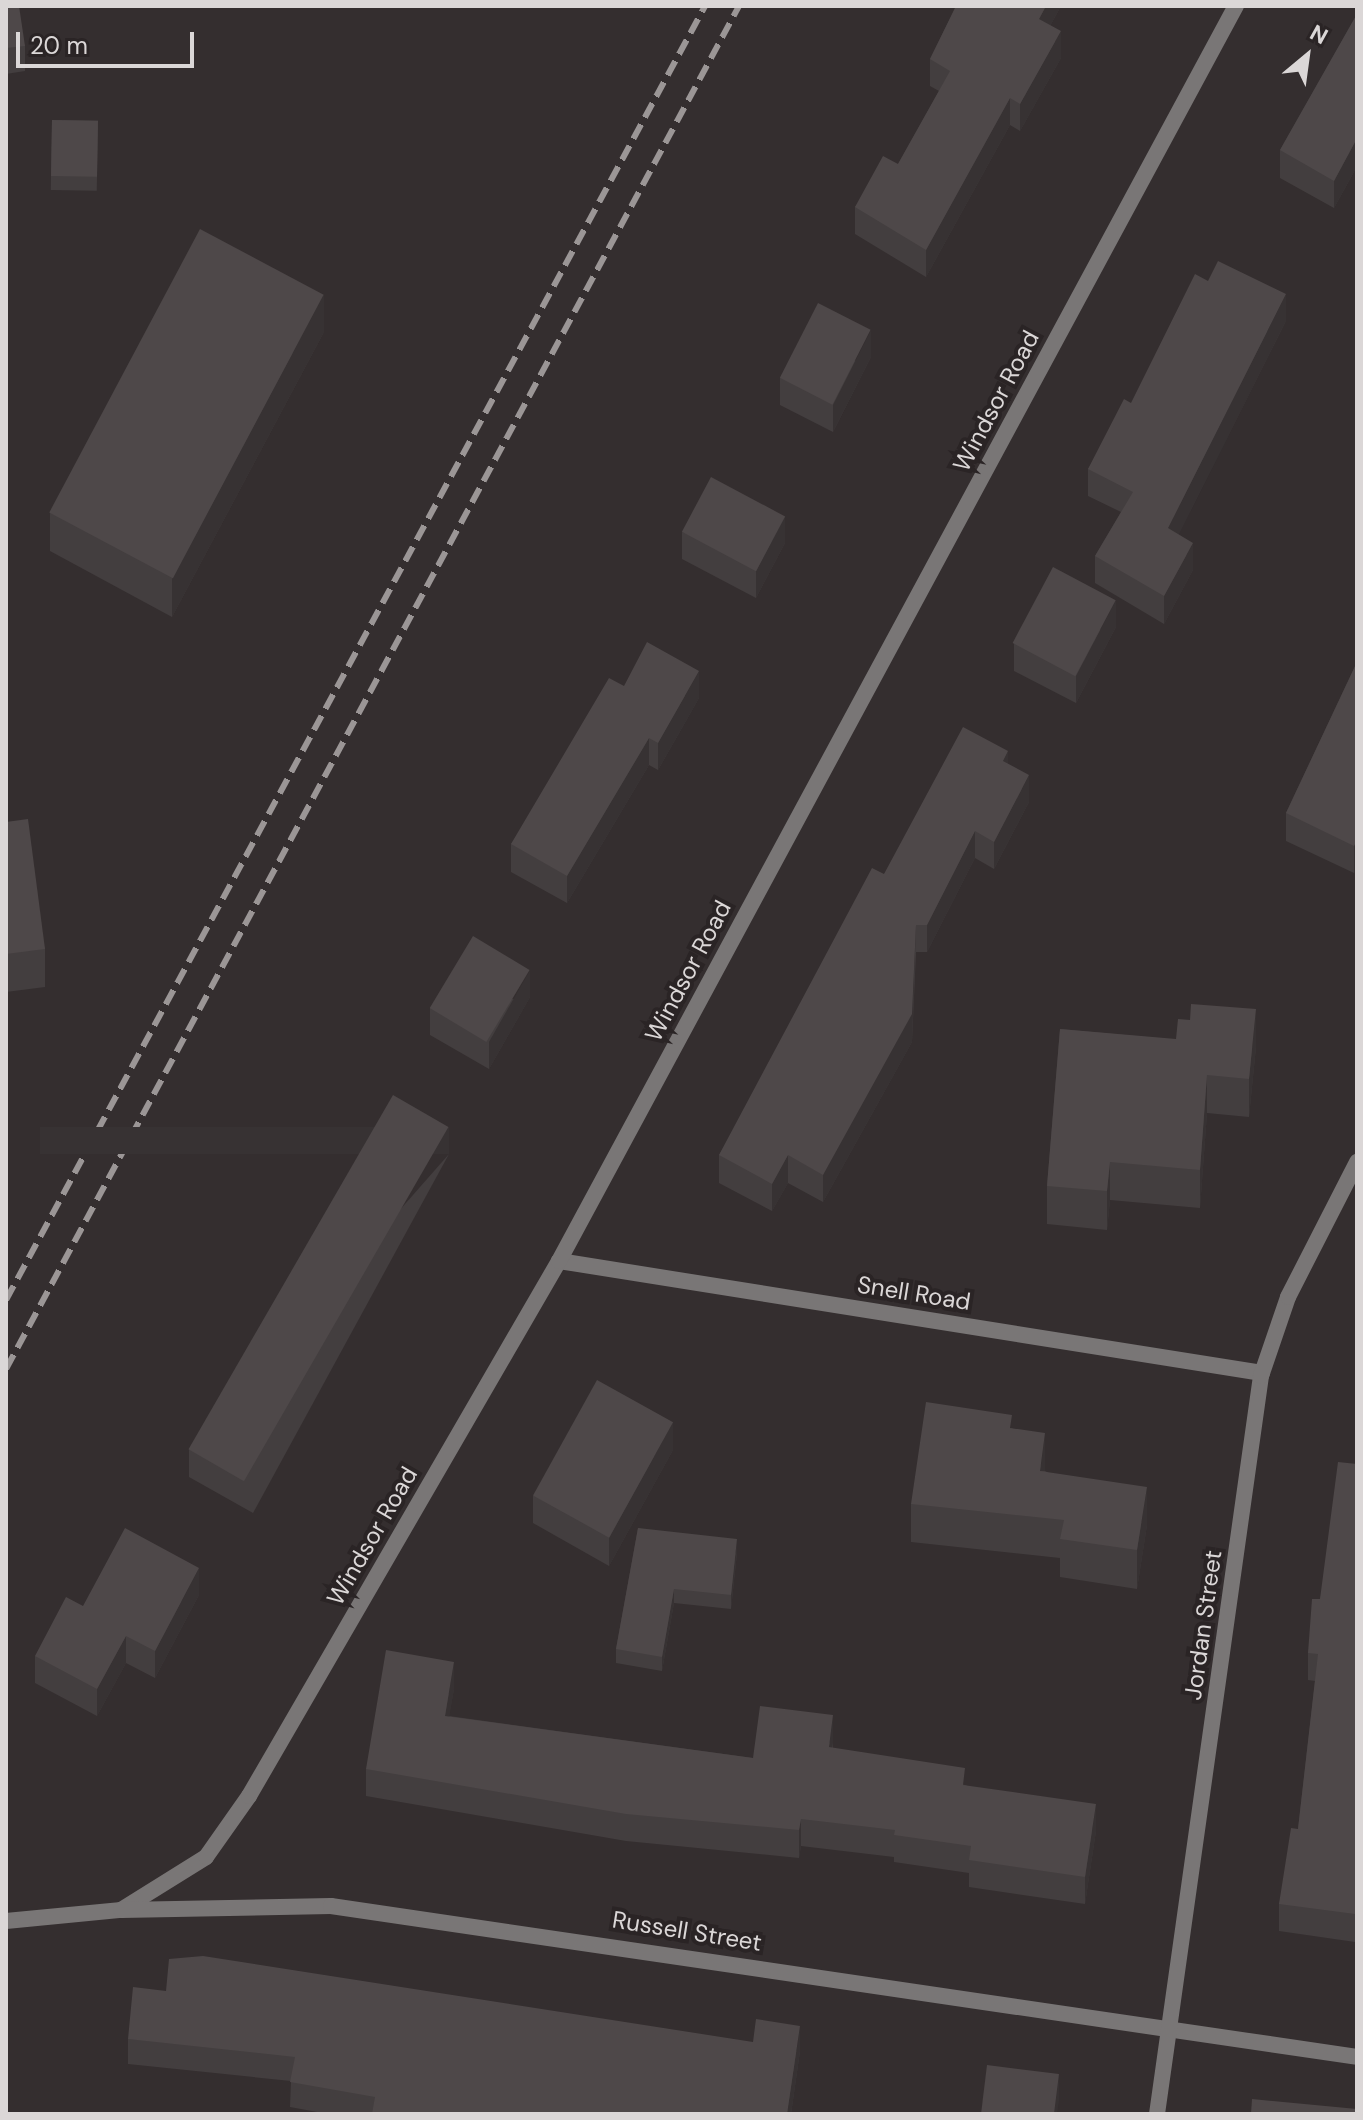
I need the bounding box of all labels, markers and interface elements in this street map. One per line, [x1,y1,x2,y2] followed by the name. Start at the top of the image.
[20,16,198,66] scale bar
[1267,16,1347,96] north arrow
[1305,18,1333,51] text: N
[30,30,88,61] text: 20 m
[947,326,1045,476] street label: Windsor Road
[639,896,737,1046] street label: Windsor Road
[855,1270,973,1316] street label: Snell Road
[321,1462,423,1610] street label: Windsor Road
[1178,1548,1228,1702] street label: Jordan Street
[610,1905,764,1957] street label: Russell Street

